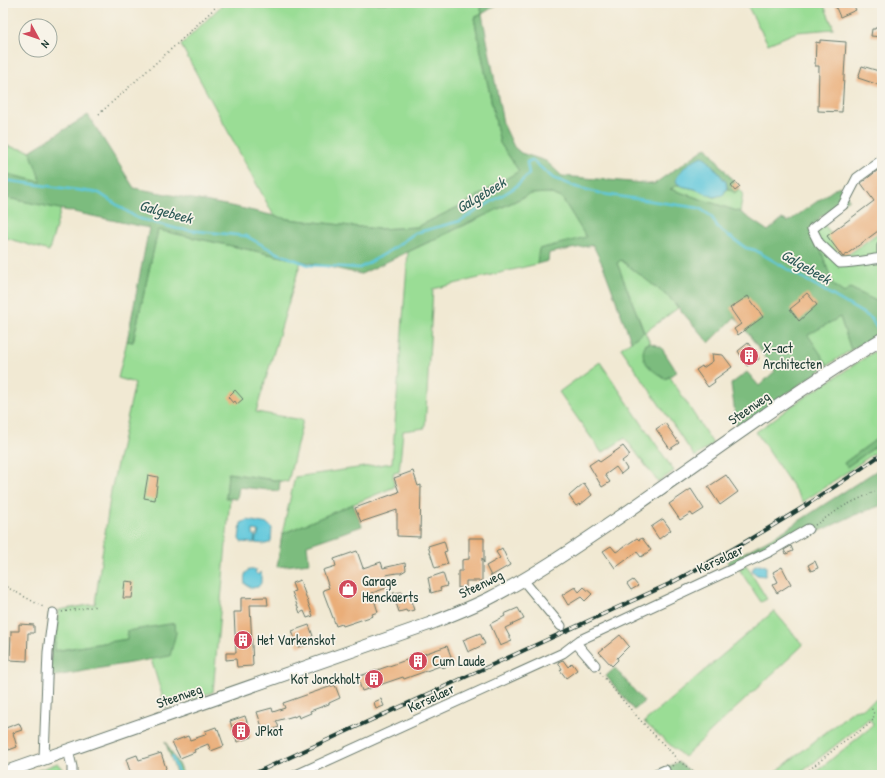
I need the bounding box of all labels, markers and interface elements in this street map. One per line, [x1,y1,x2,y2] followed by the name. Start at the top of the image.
[18,18,58,58] north arrow
[38,38,53,51] text: N
[452,171,511,217] water label: Galgebeek
[137,194,197,229] water label: Galgebeek
[778,244,836,290] water label: Galgebeek
[763,338,822,373] place label: X-act Architecten
[738,345,760,367] building icon: X-act Architecten
[724,386,774,430] street label: Steenweg
[693,539,747,578] street label: Kerselaer
[455,565,507,603] street label: Steenweg
[362,571,418,606] place label: Garage Henckaerts
[337,578,359,600] shop icon: Garage Henckaerts
[232,629,254,651] building icon: Het Varkenskot
[257,630,335,649] place label: Het Varkenskot
[407,650,429,672] building icon: Cum Laude
[432,651,486,670] place label: Cum Laude
[363,668,385,690] building icon: Kot Jonckholt
[291,669,360,688] place label: Kot Jonckholt
[404,678,458,717] street label: Kerselaer
[154,679,204,713] street label: Steenweg
[230,720,252,742] building icon: JPkot
[255,721,283,740] place label: JPkot

